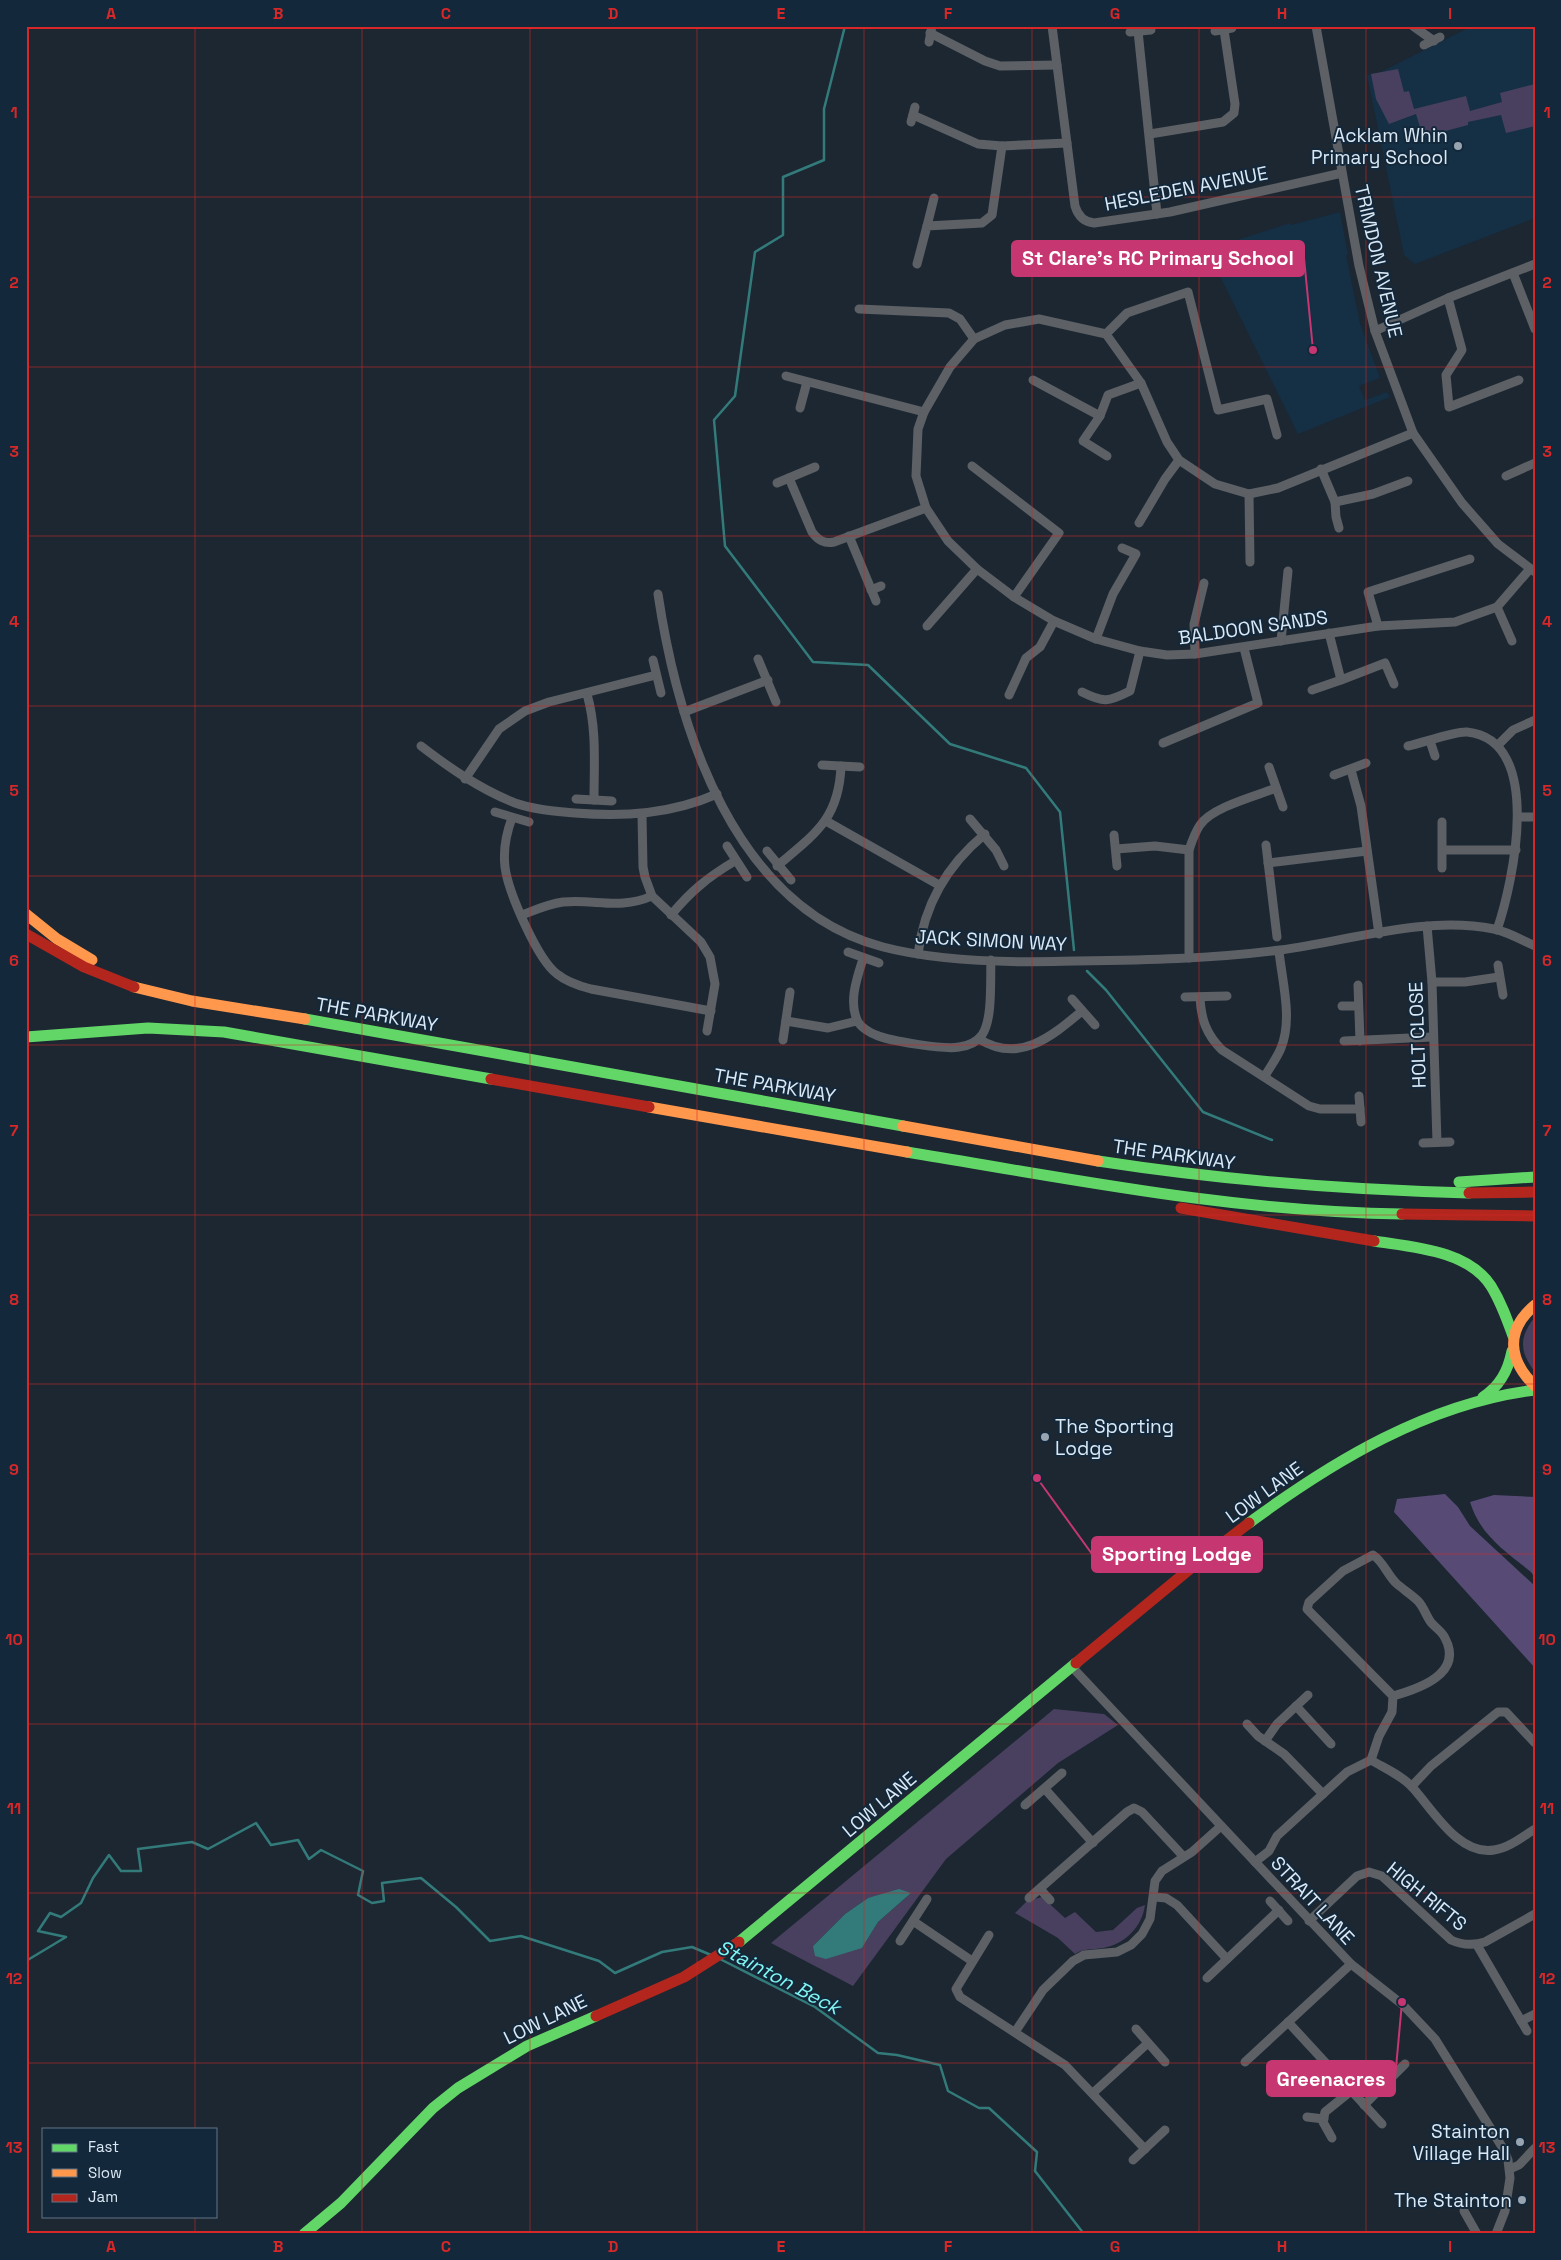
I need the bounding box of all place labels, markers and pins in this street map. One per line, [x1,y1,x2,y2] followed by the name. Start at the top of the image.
[1311,123,1448,170] place label: Acklam Whin Primary School
[1452,140,1464,152] marker: Acklam Whin Primary School
[1012,241,1304,276] callout: St Clare's RC Primary School
[1055,1414,1174,1461] place label: The Sporting Lodge
[1039,1431,1051,1443] marker: The Sporting Lodge
[1092,1537,1262,1572] callout: Sporting Lodge
[1267,2061,1395,2096] callout: Greenacres
[1413,2119,1510,2166] place label: Stainton Village Hall
[1514,2136,1526,2148] marker: Stainton Village Hall
[1394,2188,1512,2213] place label: The Stainton
[1516,2194,1528,2206] marker: The Stainton

